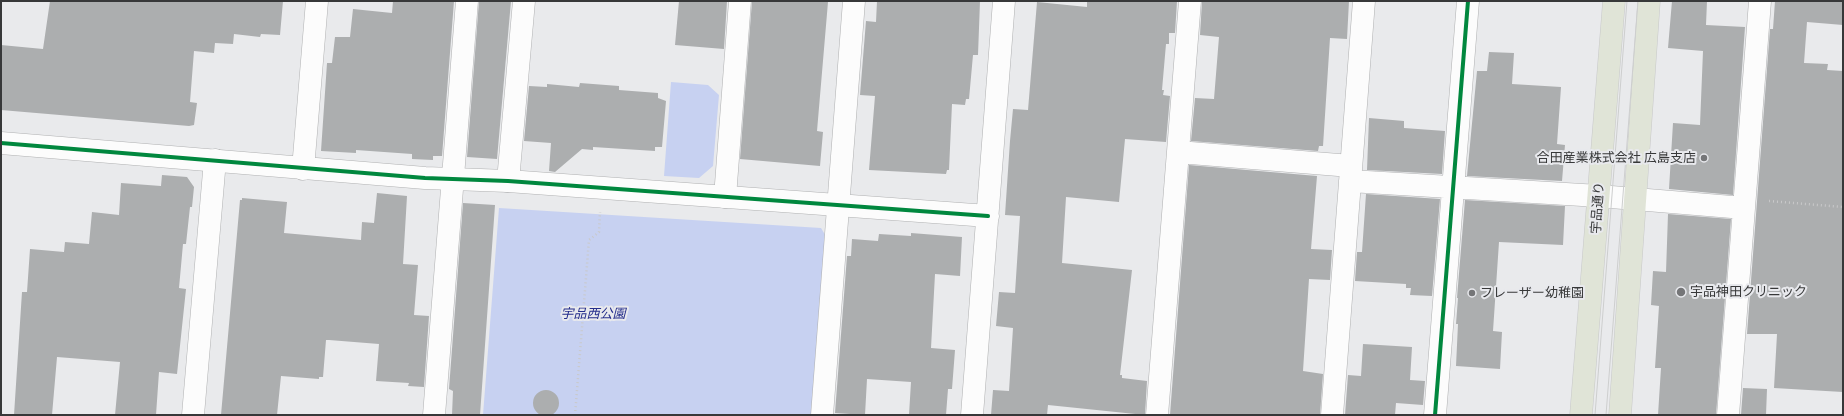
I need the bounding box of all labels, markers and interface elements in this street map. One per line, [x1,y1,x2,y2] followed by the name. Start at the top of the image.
[1537,150,1696,166] place label: 合田産業株式会社 広島支店
[1699,153,1709,163] marker: 合田産業株式会社 広島支店
[1588,182,1608,234] street label: 宇品通り
[1690,284,1807,300] place label: 宇品神田クリニック
[1480,285,1584,301] place label: フレーザー幼稚園
[1675,286,1687,298] marker: 宇品神田クリニック
[1467,288,1477,298] marker: フレーザー幼稚園
[561,306,625,322] park label: 宇品西公園

